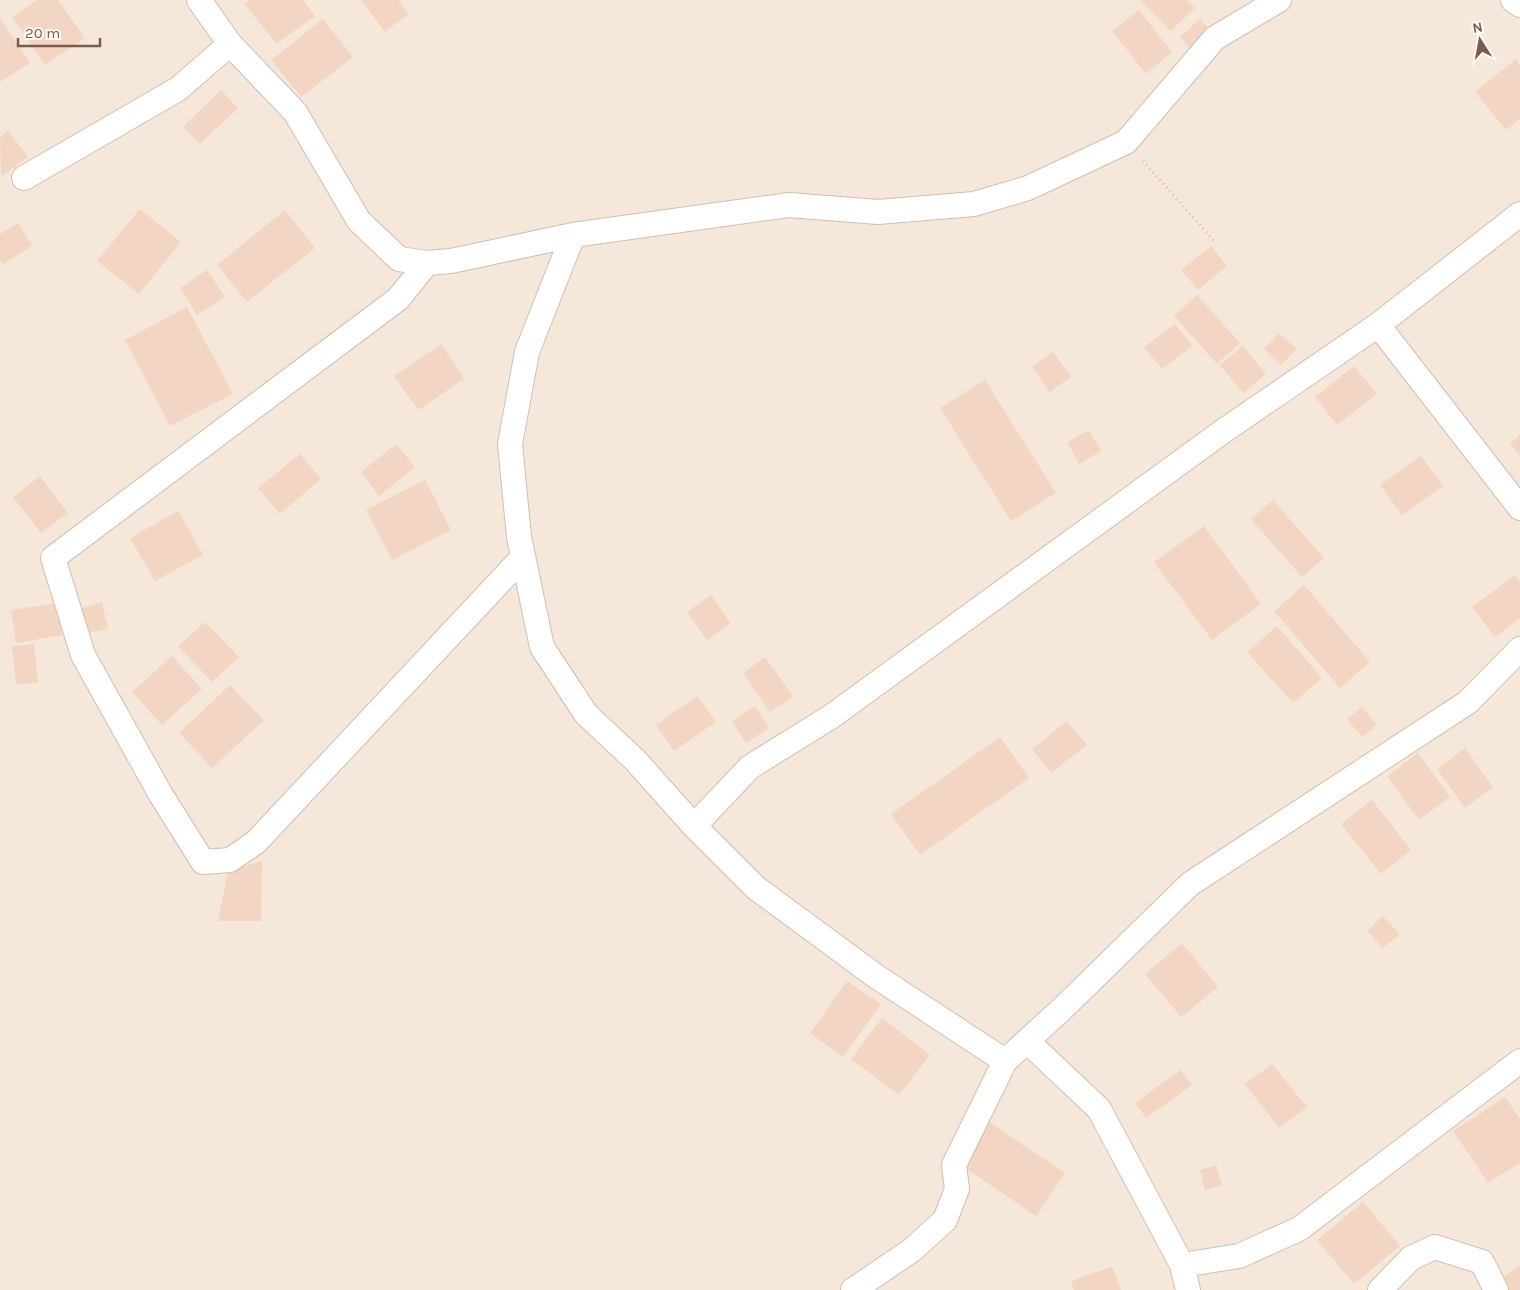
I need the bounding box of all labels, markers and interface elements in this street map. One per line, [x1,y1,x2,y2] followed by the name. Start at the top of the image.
[18,15,100,47] scale bar
[1455,15,1505,65] north arrow
[1471,18,1484,37] text: N
[25,24,60,42] text: 20 m

